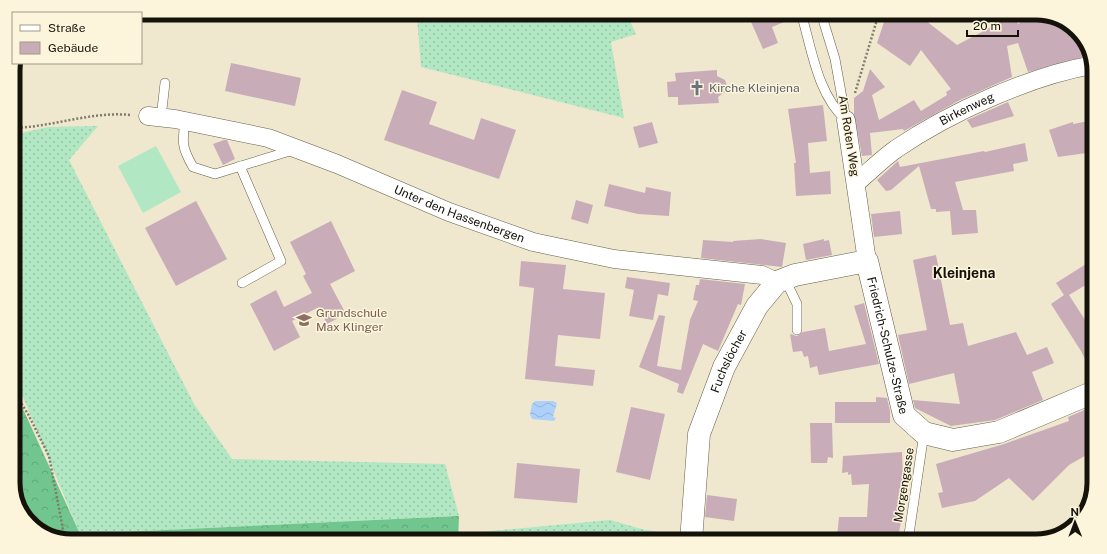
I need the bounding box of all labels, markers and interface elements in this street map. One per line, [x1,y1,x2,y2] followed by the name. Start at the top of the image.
[12,12,142,64] legend
[967,12,1018,38] scale bar
[973,19,1001,33] text: 20 m
[48,21,86,35] text: Straße
[48,41,98,55] text: Gebäude
[688,79,706,97] church icon: Kirche Kleinjena
[709,81,800,95] place label: Kirche Kleinjena
[937,90,996,128] street label: Birkenweg
[836,94,862,178] street label: Am Roten Weg
[392,182,527,245] street label: Unter den Hassenbergen
[933,265,995,281] district label: Kleinjena
[864,275,911,416] street label: Friedrich-Schulze-Straße
[316,306,387,334] place label: Grundschule Max Klinger
[295,311,313,329] school or university icon: Grundschule Max Klinger
[708,327,750,395] street label: Fuchslöcher
[891,446,917,523] street label: Morgengasse
[1055,502,1095,542] north arrow
[1070,506,1079,518] text: N

